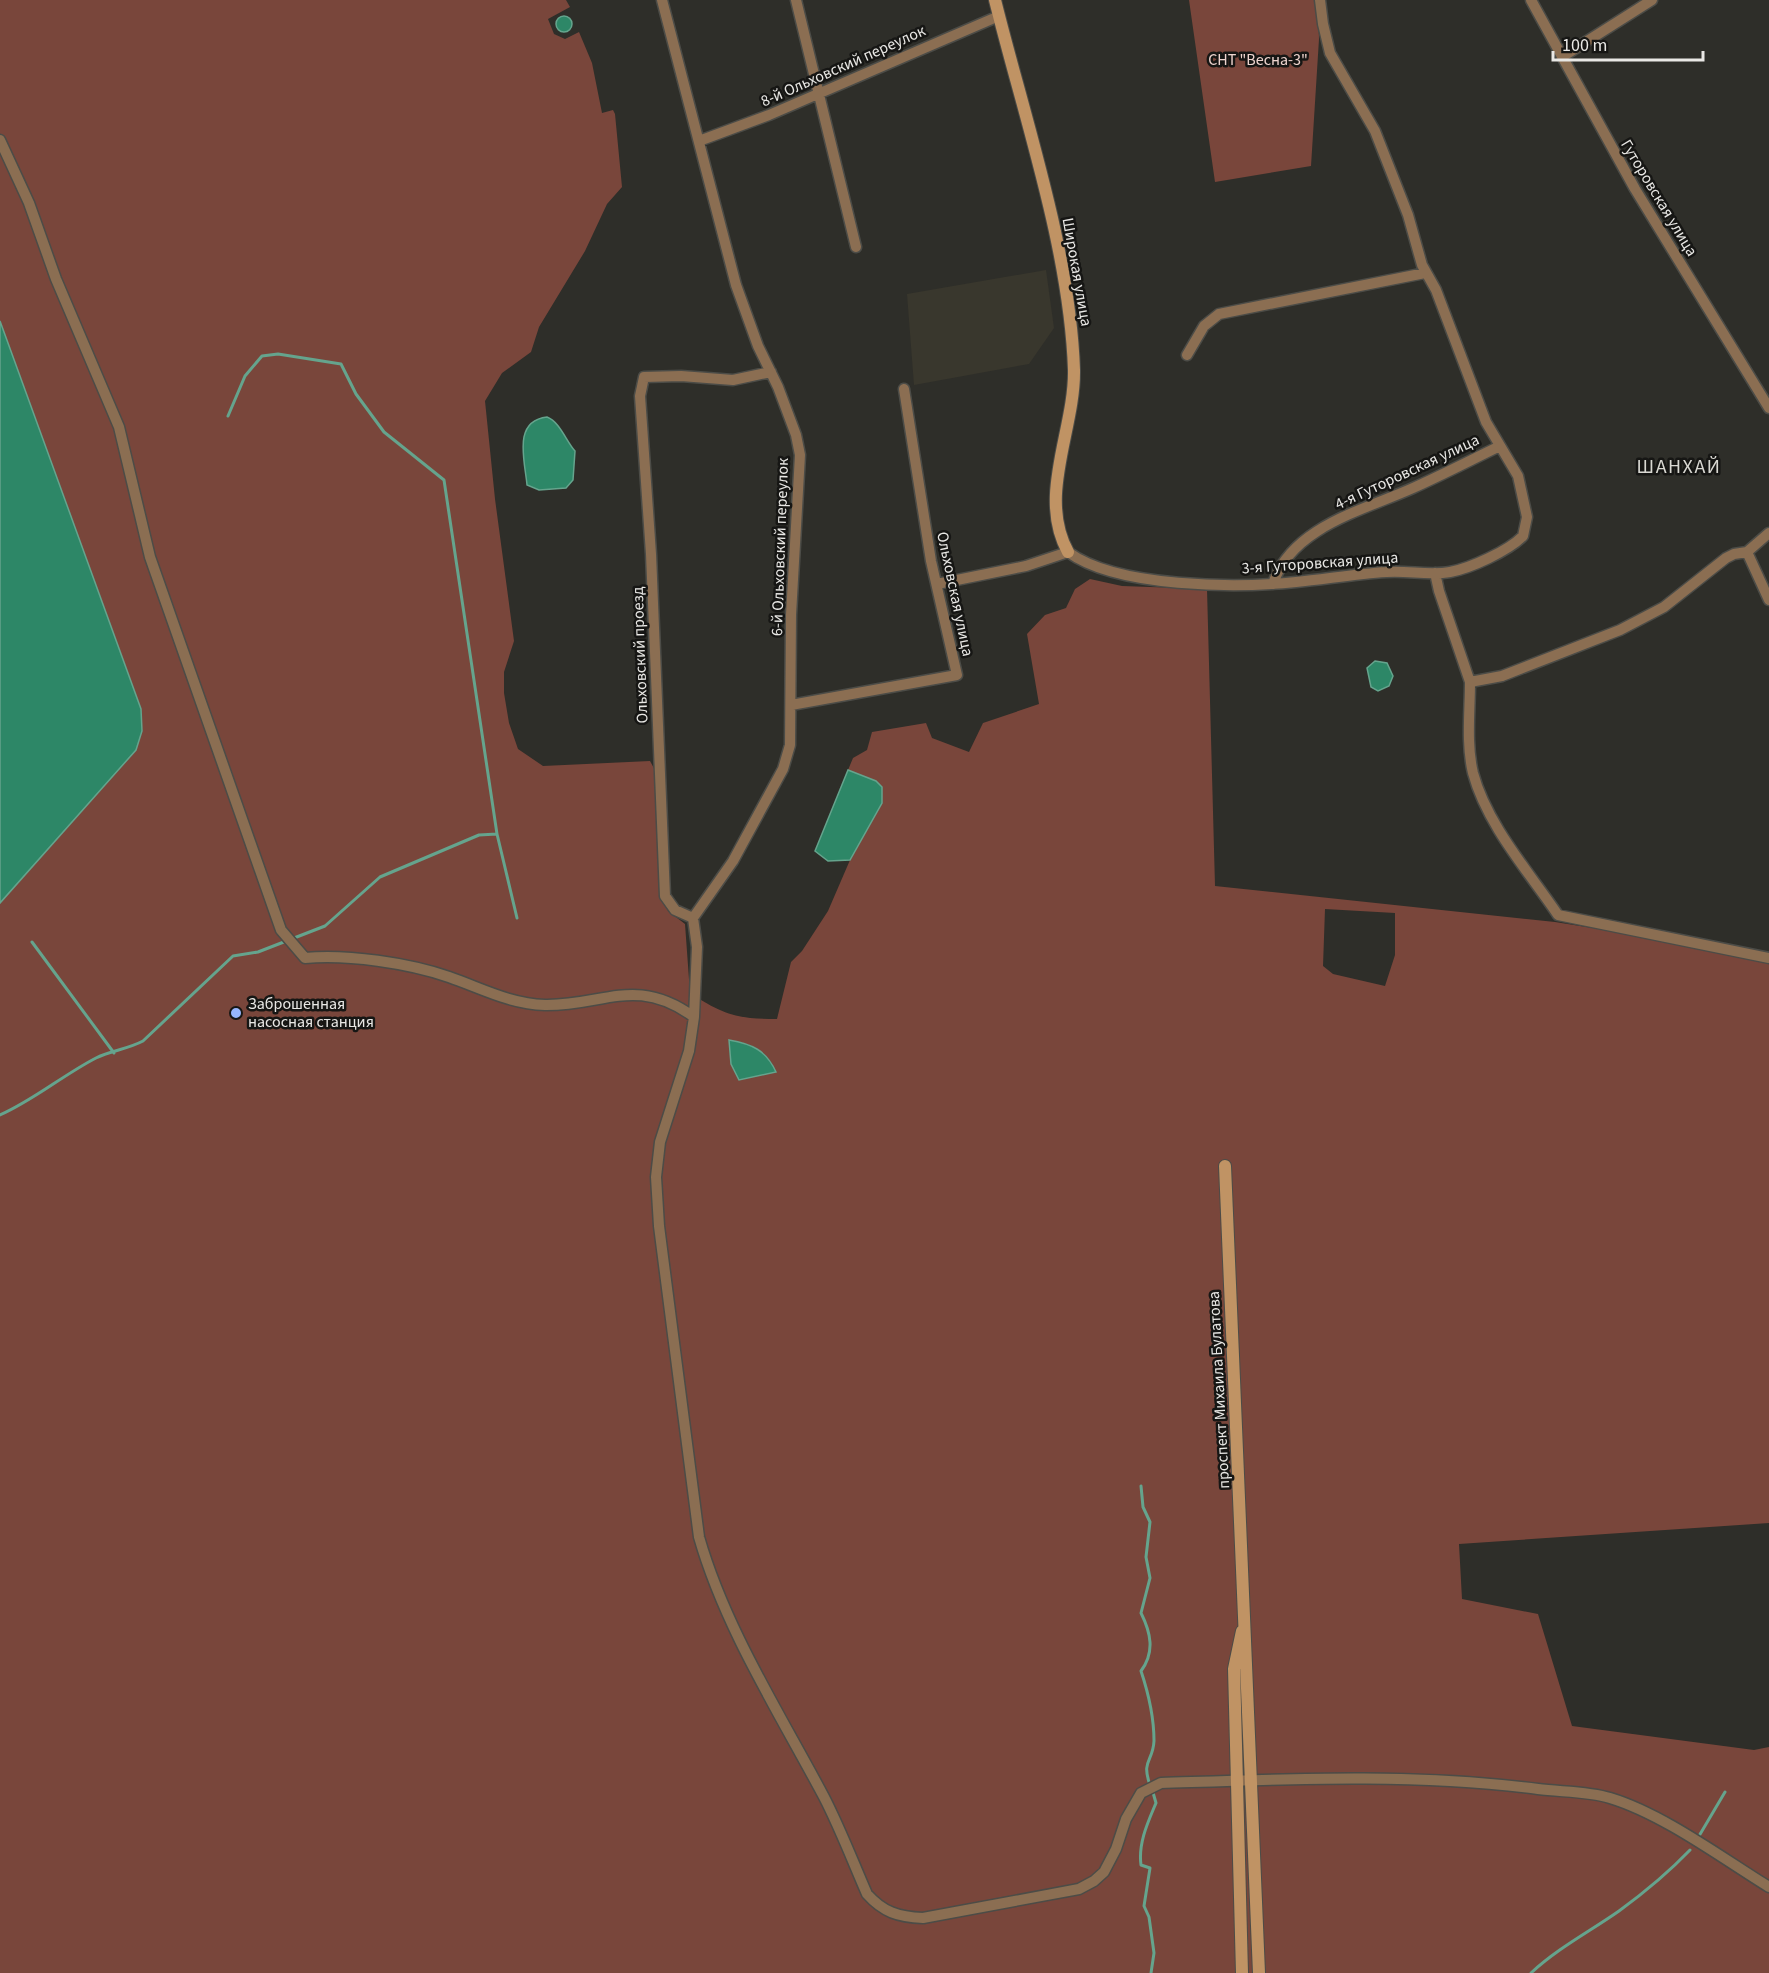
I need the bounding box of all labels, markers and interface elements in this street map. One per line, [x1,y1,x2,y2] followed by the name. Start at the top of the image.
[757,20,929,112] street label: 8-й Ольховский переулок
[1553,24,1703,62] scale bar
[1562,33,1607,58] text: 100 m
[1208,49,1308,71] park label: СНТ "Весна-3"
[1615,135,1703,261] street label: Гуторовская улица
[1057,216,1097,328] street label: Широкая улица
[1331,429,1483,515] street label: 4-я Гуторовская улица
[1637,453,1721,481] district label: ШАНХАЙ
[766,458,794,636] street label: 6-й Ольховский переулок
[931,530,979,658] street label: Ольховская улица
[1241,547,1399,579] street label: 3-я Гуторовская улица
[627,586,653,724] street label: Ольховский проезд
[248,993,374,1033] place label: Заброшенная насосная станция
[229,1006,243,1020] marker: Заброшенная насосная станция
[1203,1291,1235,1489] street label: проспект Михаила Булатова

